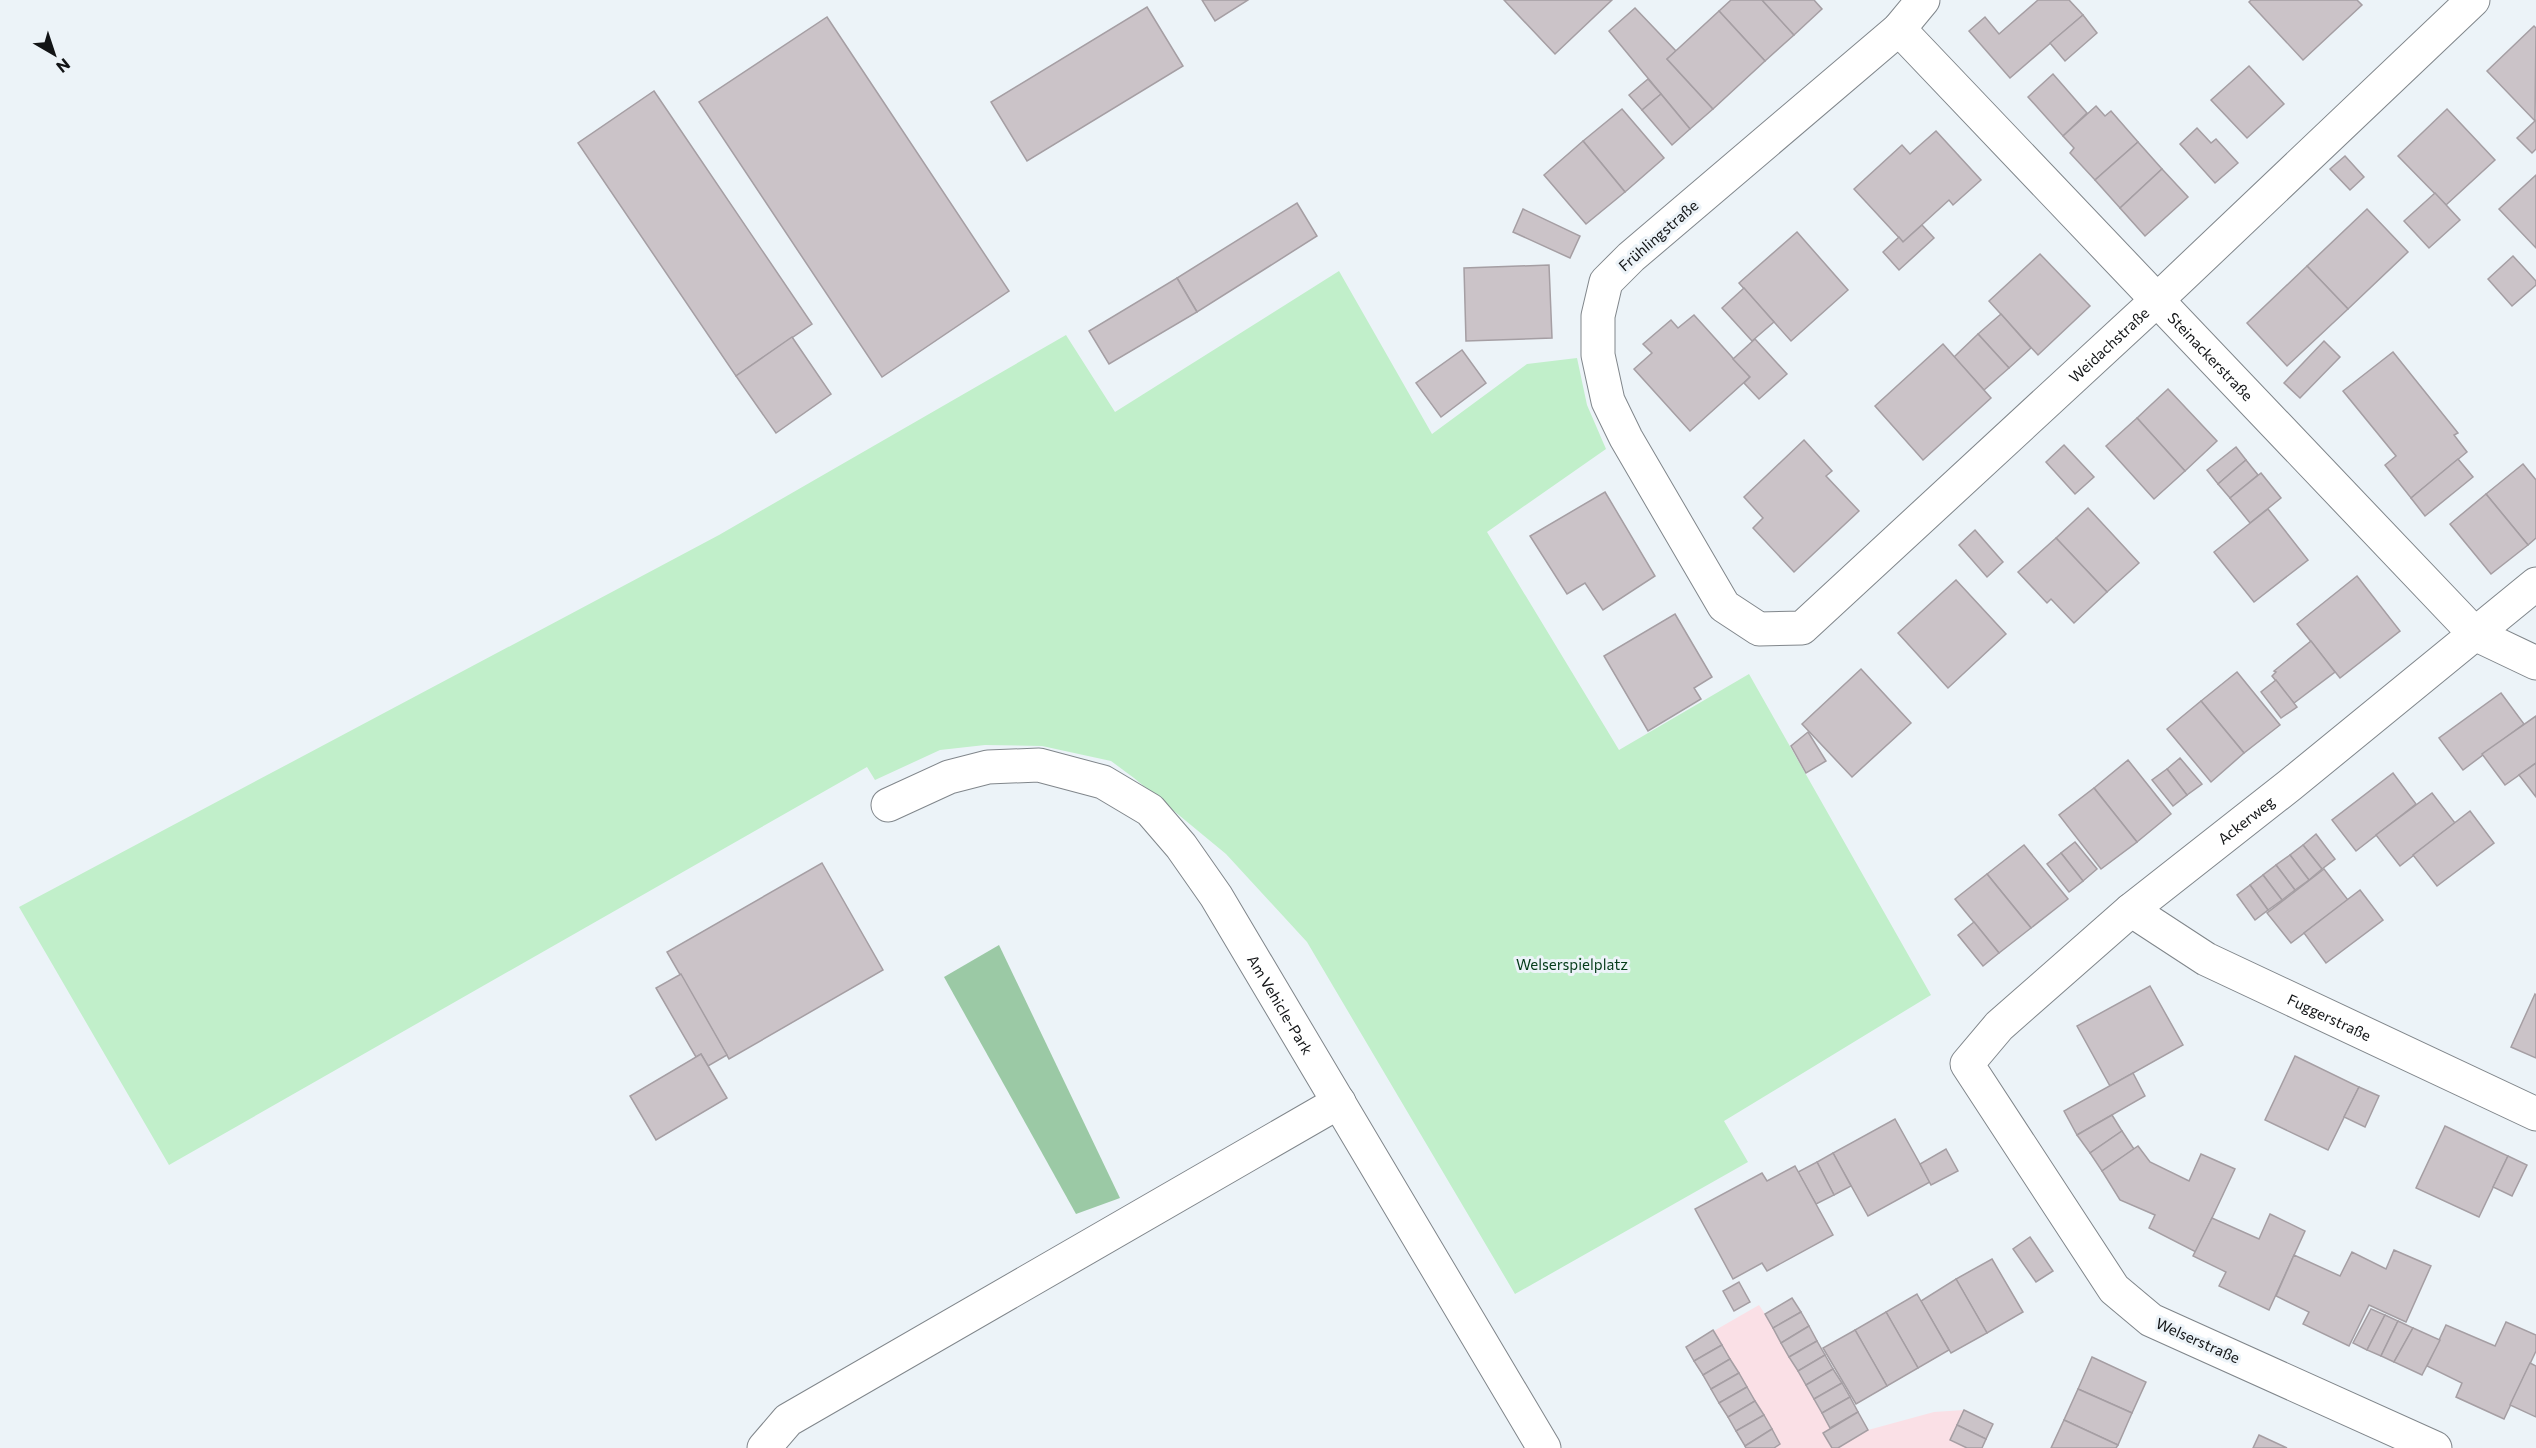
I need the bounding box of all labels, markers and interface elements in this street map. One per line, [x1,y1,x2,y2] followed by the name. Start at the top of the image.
[24,24,84,84] north arrow
[53,55,74,77] text: N
[1615,196,1701,274] street label: Frühlingstraße
[2065,303,2152,386] street label: Weidachstraße
[2164,308,2257,404] street label: Steinackerstraße
[2214,792,2278,848] street label: Ackerweg
[1244,951,1317,1058] street label: Am Vehicle-Park
[1516,955,1628,973] park label: Welserspielplatz
[2285,990,2374,1044] street label: Fuggerstraße
[2153,1313,2243,1367] street label: Welserstraße

